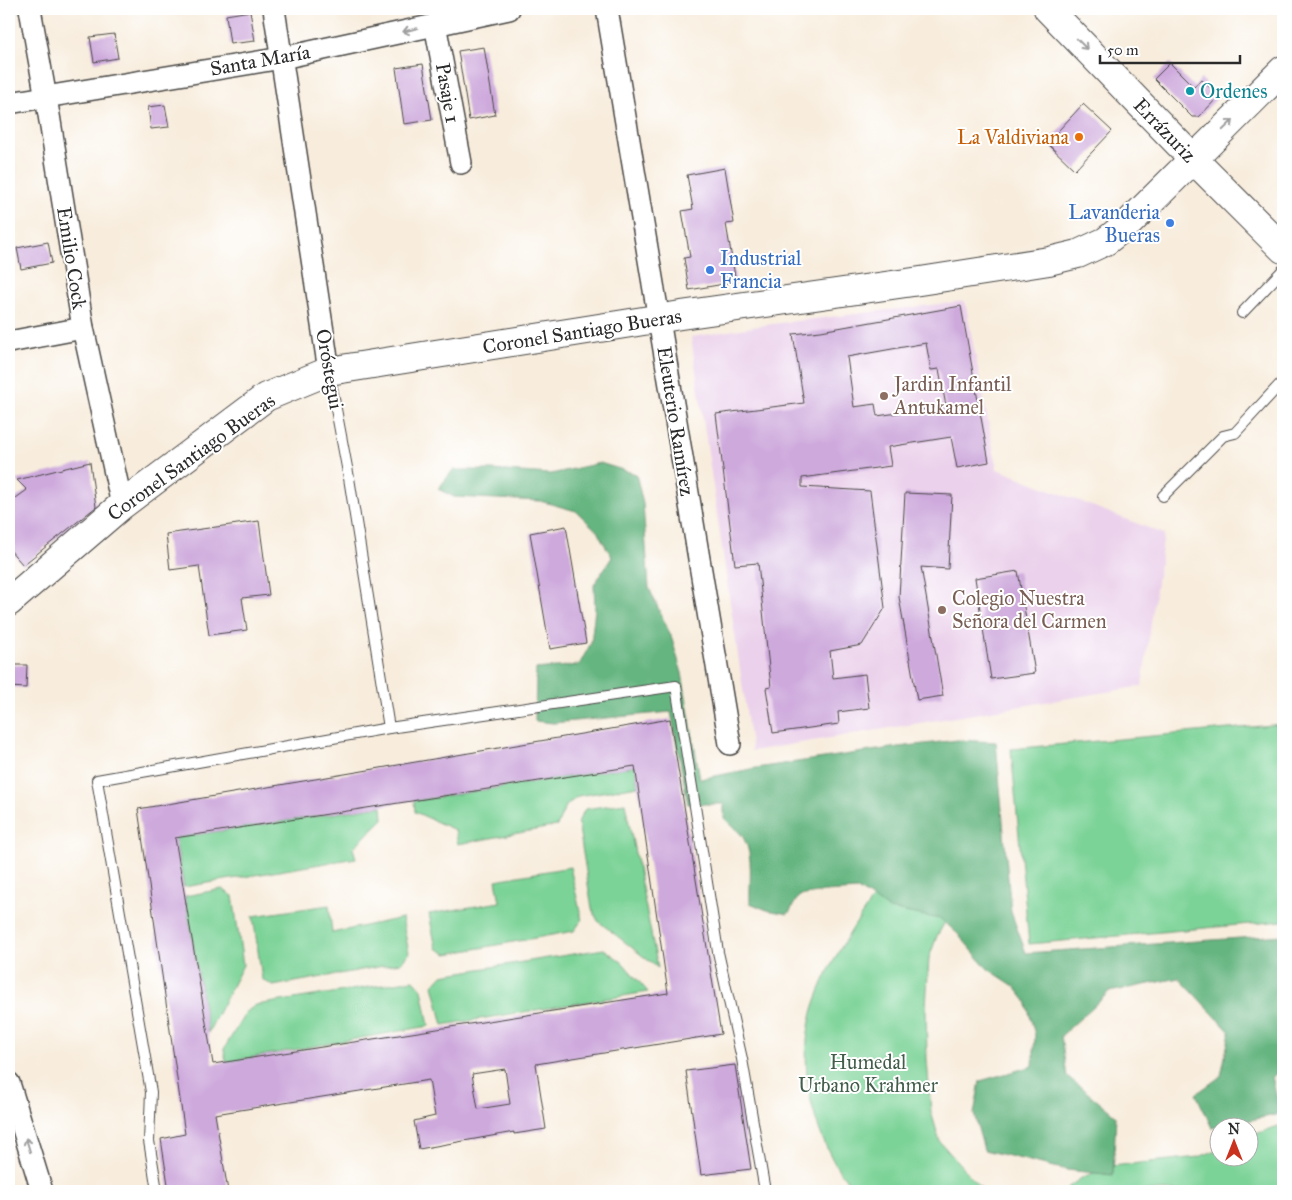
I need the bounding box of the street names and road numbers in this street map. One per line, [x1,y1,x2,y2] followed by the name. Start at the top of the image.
[208,39,312,81] street label: Santa María
[431,61,465,125] street label: Pasaje 1
[1129,93,1201,167] street label: Errázuriz
[52,205,92,312] street label: Emilio Cock
[481,303,683,360] street label: Coronel Santiago Bueras
[310,327,349,412] street label: Oróstegui
[652,344,700,498] street label: Eleuterio Ramírez
[103,388,280,527] street label: Coronel Santiago Bueras

